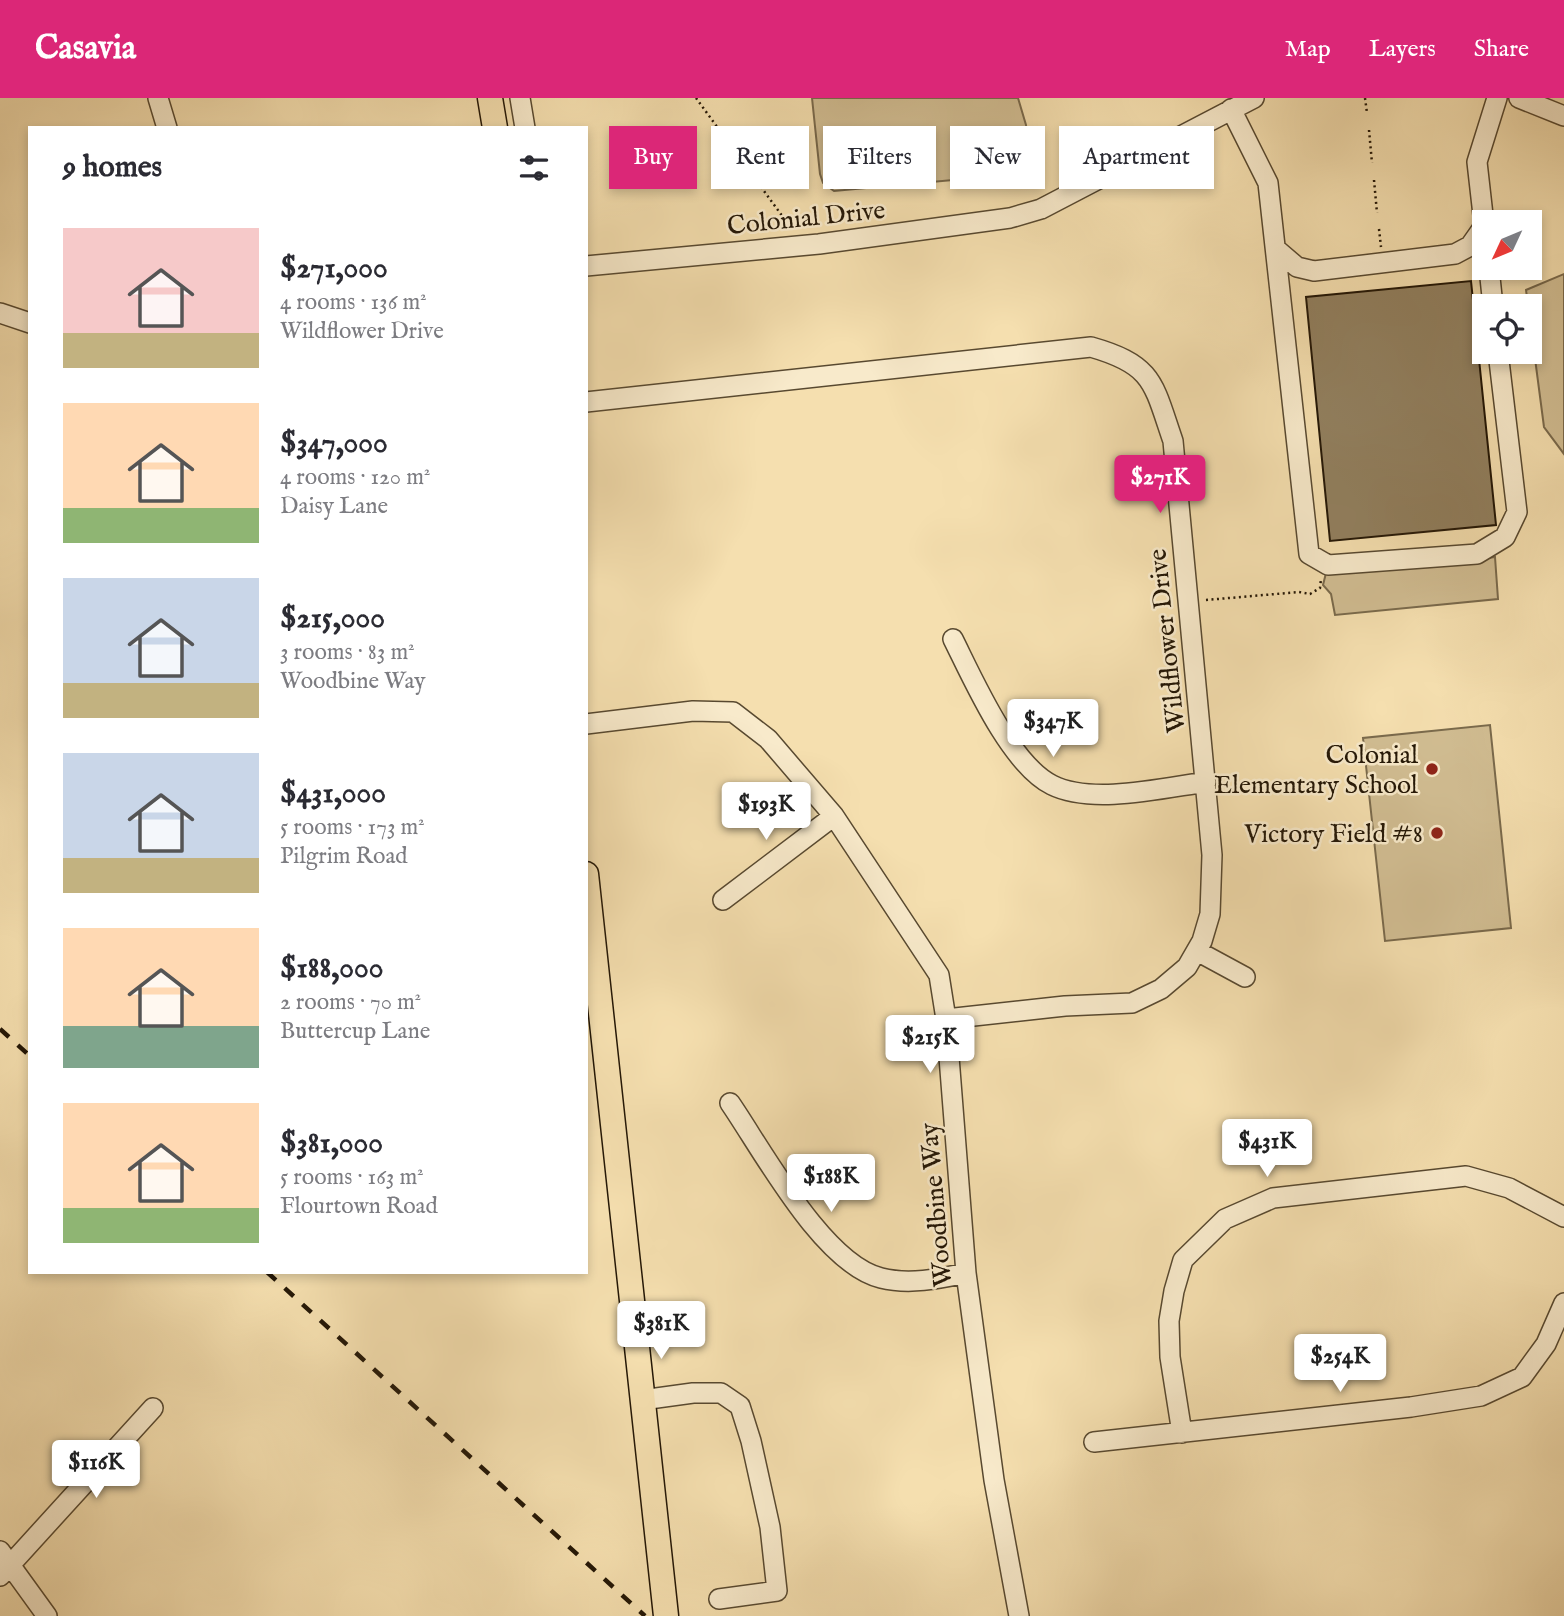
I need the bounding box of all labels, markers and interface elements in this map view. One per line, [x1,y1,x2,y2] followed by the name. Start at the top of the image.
[35,28,136,70] text: Casavia
[1285,34,1331,65] text: Map
[1369,34,1436,65] text: Layers
[1474,34,1529,65] text: Share
[609,126,697,189] chip: Buy
[711,126,809,189] chip: Rent
[823,126,936,189] chip: Filters
[950,126,1045,189] chip: New
[1059,126,1214,189] chip: Apartment
[63,149,162,187] text: 9 homes
[515,149,553,187] icon: filters
[725,194,887,243] street label: Colonial Drive
[1472,210,1542,280] north arrow
[1472,210,1542,364] map controls
[280,250,388,288] text: $271,000
[119,256,203,340] icon: home
[280,288,427,317] text: 4 rooms · 136 m²
[1472,294,1542,364] button: locate
[280,317,444,346] text: Wildflower Drive
[280,425,388,463] text: $347,000
[119,431,203,515] icon: home
[1111,456,1209,515] pin: $271K
[280,463,430,492] text: 4 rooms · 120 m²
[1130,463,1190,492] text: $271K
[280,492,388,521] text: Daisy Lane
[1141,547,1194,735] street label: Wildflower Drive
[280,600,385,638] text: $215,000
[119,606,203,690] icon: home
[280,638,415,667] text: 3 rooms · 83 m²
[280,667,426,696] text: Woodbine Way
[1004,700,1102,759] pin: $347K
[1023,707,1083,736] text: $347K
[1214,739,1419,802] place label: Colonial Elementary School
[1424,761,1440,777] marker: Colonial Elementary School
[280,775,386,813] text: $431,000
[119,781,203,865] icon: home
[717,782,815,842] pin: $193K
[738,790,794,819] text: $193K
[280,813,425,842] text: 5 rooms · 173 m²
[1243,818,1423,851] place label: Victory Field #8
[1429,825,1445,841] marker: Victory Field #8
[280,842,408,871] text: Pilgrim Road
[280,950,384,988] text: $188,000
[119,956,203,1040] icon: home
[280,988,421,1017] text: 2 rooms · 70 m²
[881,1016,979,1075] pin: $215K
[280,1017,430,1046] text: Buttercup Lane
[901,1023,959,1052] text: $215K
[1218,1119,1316,1179] pin: $431K
[913,1121,960,1288] street label: Woodbine Way
[280,1125,383,1163] text: $381,000
[1238,1127,1296,1156] text: $431K
[119,1131,203,1215] icon: home
[782,1154,880,1214] pin: $188K
[803,1162,859,1191] text: $188K
[280,1163,424,1192] text: 5 rooms · 163 m²
[280,1192,438,1221] text: Flourtown Road
[612,1302,710,1361] pin: $381K
[633,1309,689,1338] text: $381K
[1291,1334,1389,1394] pin: $254K
[1310,1342,1370,1371] text: $254K
[47,1440,145,1500] pin: $116K
[68,1448,124,1477] text: $116K

